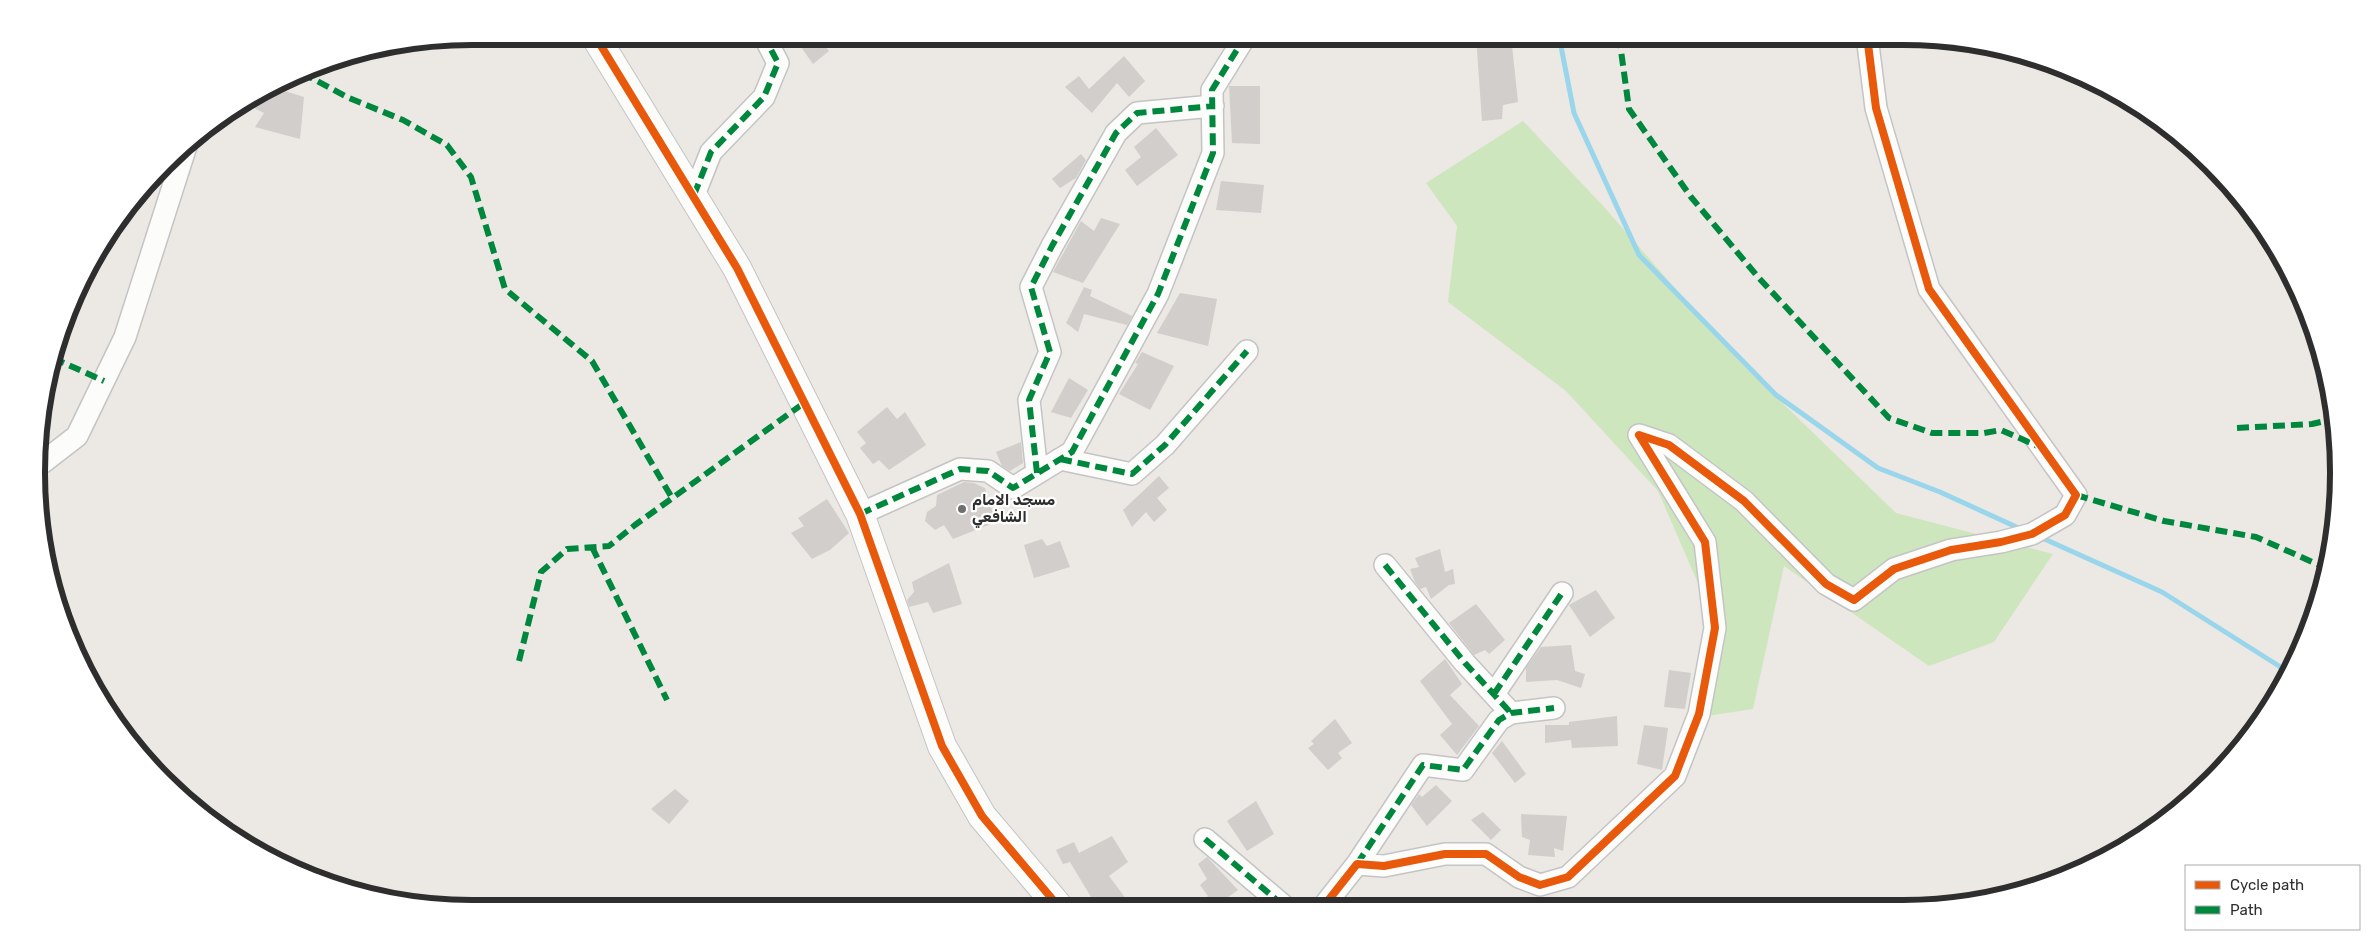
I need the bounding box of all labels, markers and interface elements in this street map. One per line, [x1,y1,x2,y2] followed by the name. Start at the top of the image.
[972,491,1056,529] place label: مسجد الامام الشافعي
[956,503,968,515] marker: مسجد الامام الشافعي
[2185,865,2360,930] legend
[2230,876,2304,894] text: Cycle path
[2230,901,2263,919] text: Path

